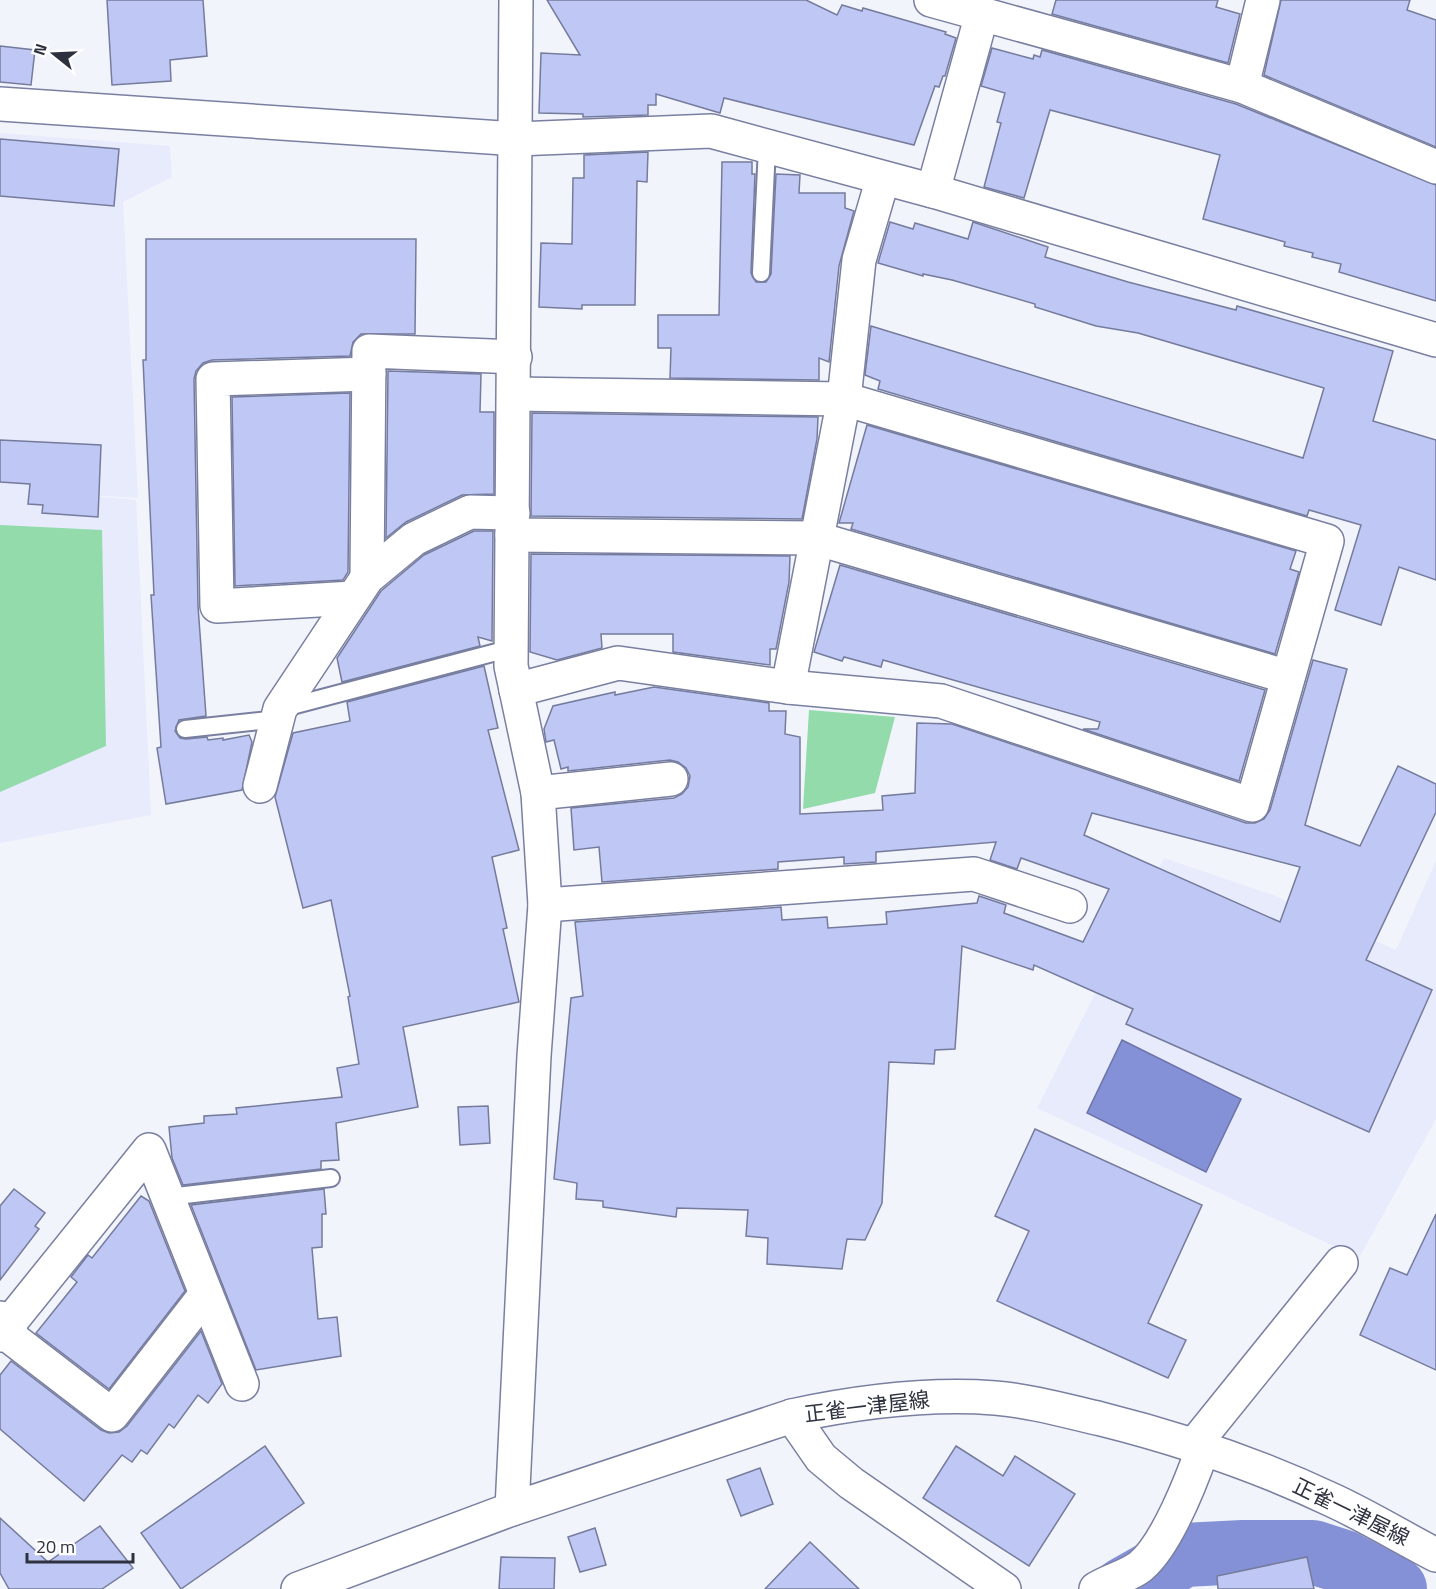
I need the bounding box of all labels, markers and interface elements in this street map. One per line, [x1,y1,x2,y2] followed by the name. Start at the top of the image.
[24,24,84,84] north arrow
[27,40,53,58] text: N
[802,1382,931,1430] street label: 正雀一津屋線
[1288,1469,1415,1553] street label: 正雀一津屋線
[27,1526,134,1564] scale bar
[36,1533,75,1560] text: 20 m

